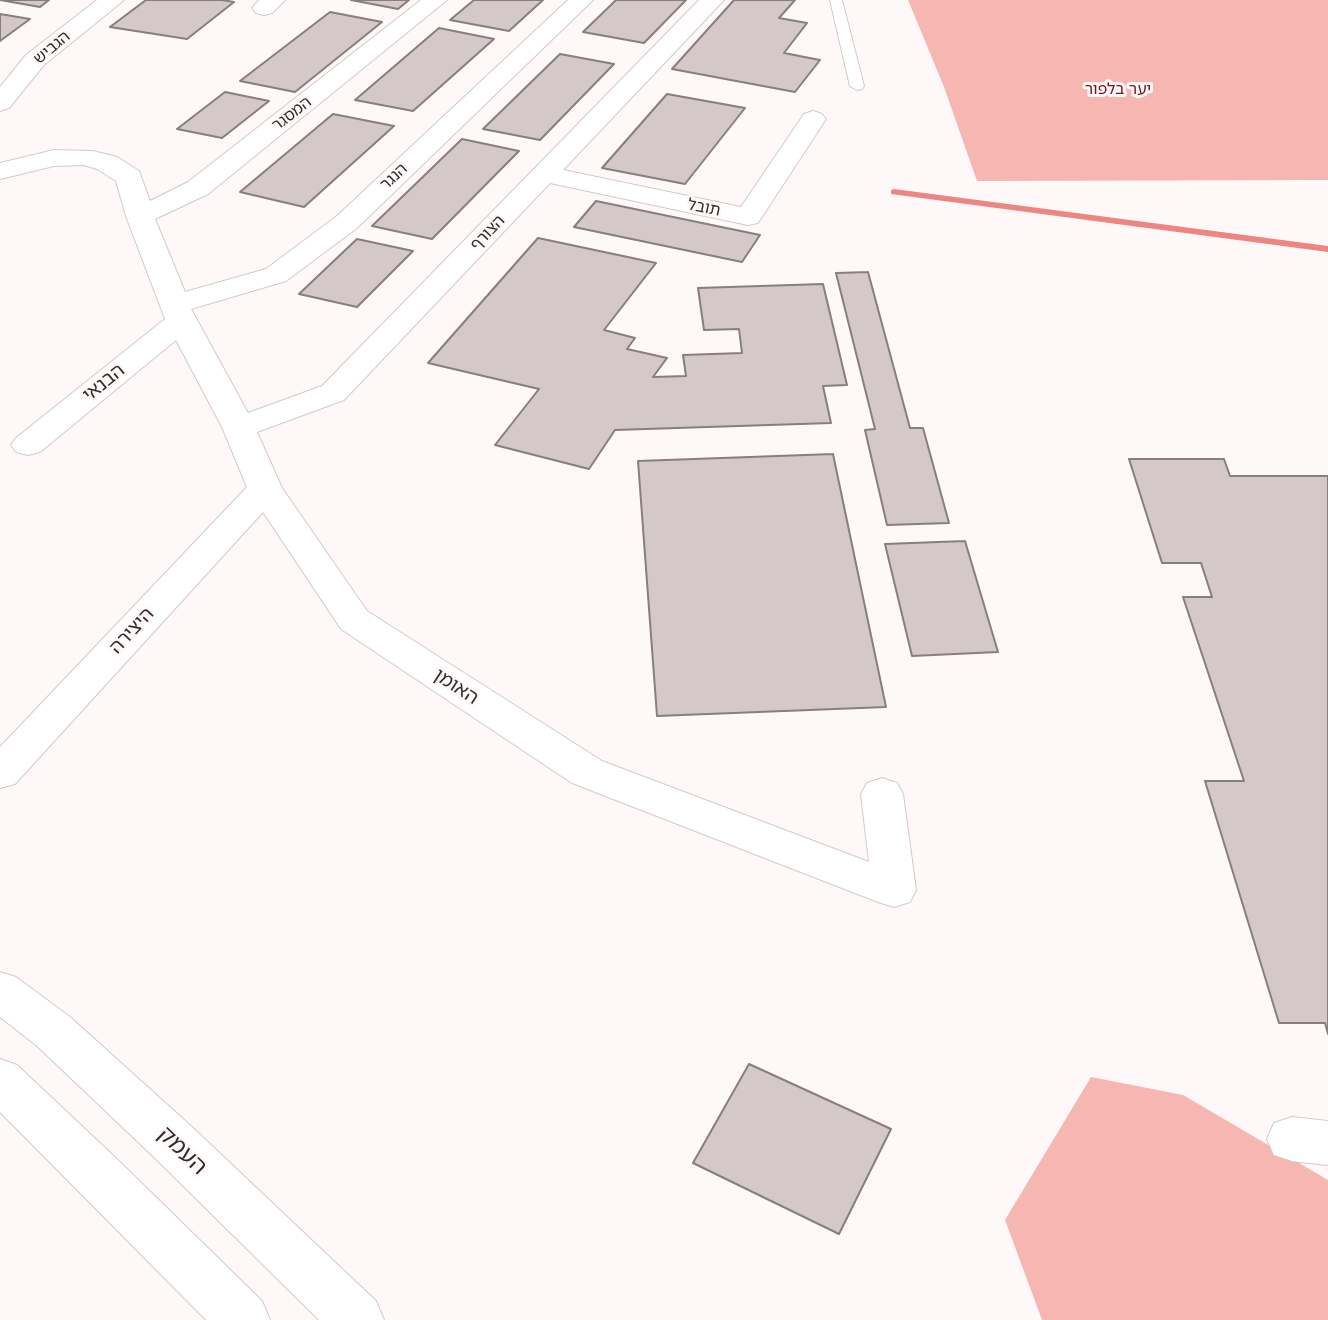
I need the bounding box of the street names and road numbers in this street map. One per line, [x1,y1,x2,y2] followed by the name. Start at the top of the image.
[30,27,74,69] street label: הגביש
[268,93,316,135] street label: המסגר
[376,160,412,194] street label: הנגר
[686,195,722,221] street label: תובל
[467,211,509,255] street label: הצורף
[78,359,130,407] street label: הבנאי
[105,603,159,659] street label: היצירה
[429,664,483,710] street label: האומן
[152,1121,212,1181] street label: העמק

